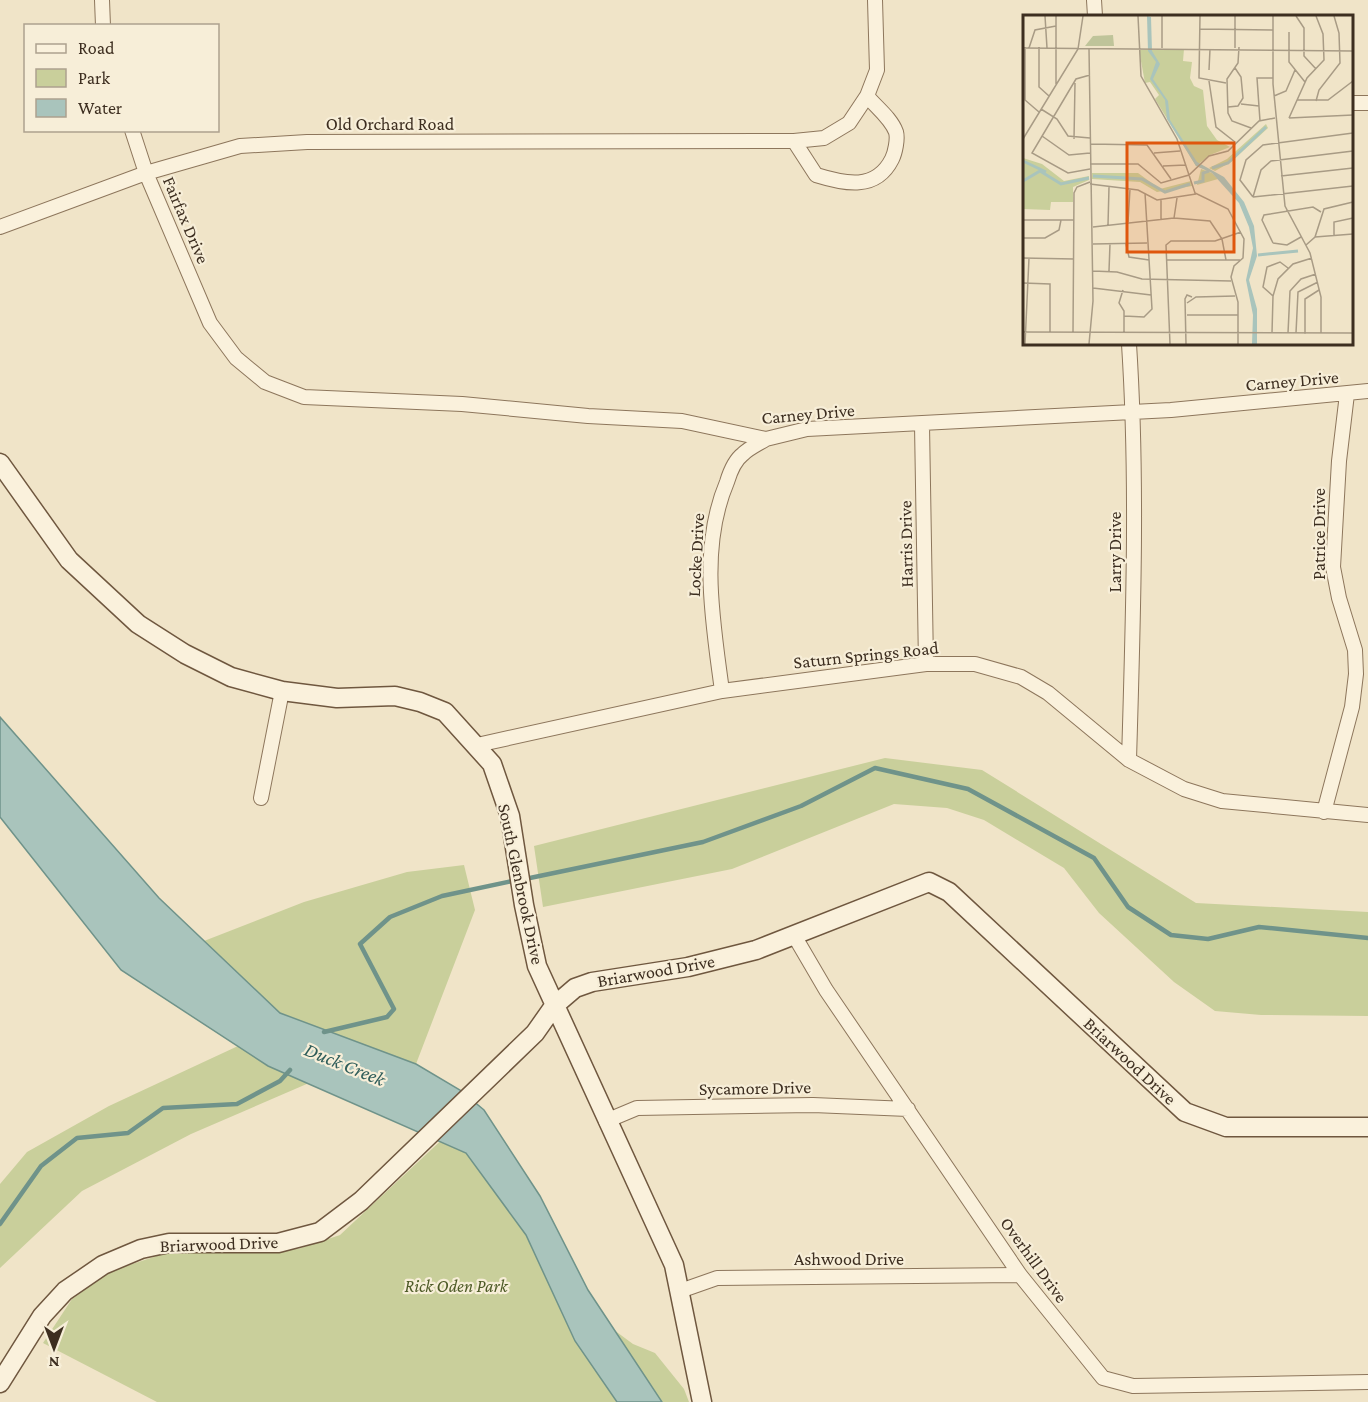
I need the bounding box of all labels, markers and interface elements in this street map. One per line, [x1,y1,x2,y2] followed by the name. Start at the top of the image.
[1023,15,1353,345] inset map
[24,24,219,132] legend
[78,38,115,58] text: Road
[78,68,110,88] text: Park
[78,98,123,118] text: Water
[326,114,455,134] street label: Old Orchard Road
[159,173,213,267] street label: Fairfax Drive
[1244,367,1340,395] street label: Carney Drive
[760,400,856,428] street label: Carney Drive
[1309,488,1329,580] street label: Patrice Drive
[895,500,917,588] street label: Harris Drive
[1105,511,1125,592] street label: Larry Drive
[684,512,708,598] street label: Locke Drive
[792,637,940,673] street label: Saturn Springs Road
[494,802,548,966] street label: South Glenbrook Drive
[596,951,716,991] street label: Briarwood Drive
[1080,1013,1180,1109] street label: Briarwood Drive
[301,1038,390,1091] water label: Duck Creek
[699,1077,811,1099] street label: Sycamore Drive
[996,1213,1072,1307] street label: Overhill Drive
[159,1232,279,1256] street label: Briarwood Drive
[794,1249,904,1269] street label: Ashwood Drive
[404,1276,509,1296] park label: Rick Oden Park
[24,1318,84,1378] north arrow
[48,1354,59,1371] text: N

